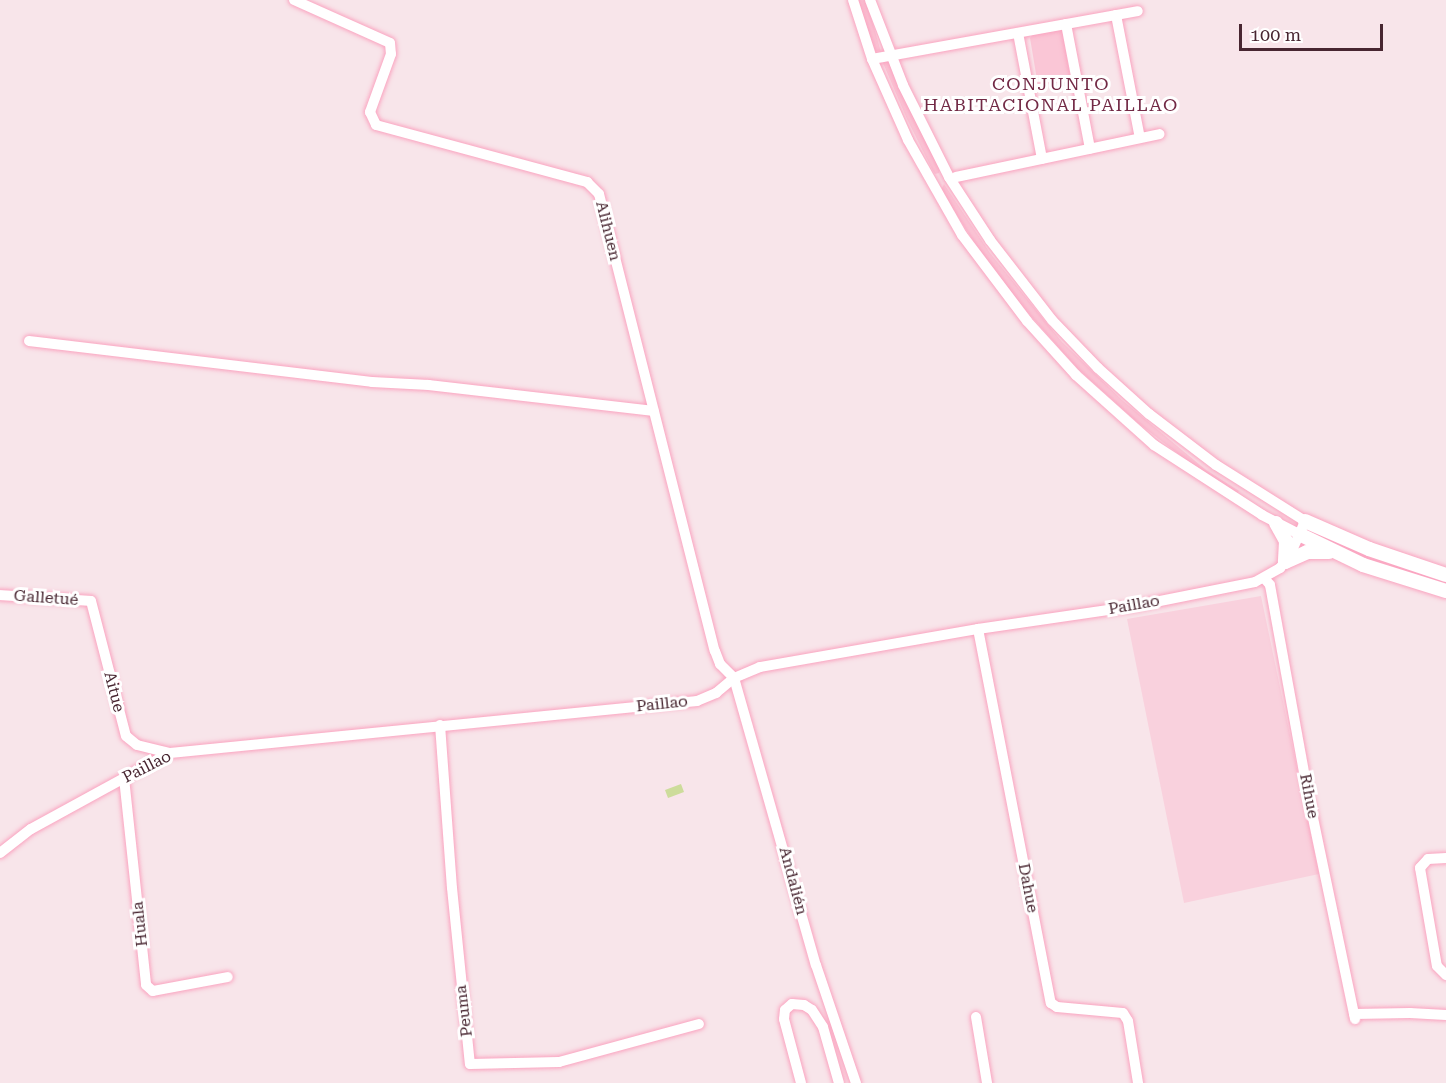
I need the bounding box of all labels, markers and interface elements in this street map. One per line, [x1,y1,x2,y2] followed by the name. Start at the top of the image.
[1242,12,1386,50] scale bar
[1250,24,1301,45] text: 100 m
[923,74,1179,116] district label: CONJUNTO HABITACIONAL PAILLAO
[591,199,625,263] street label: Alihuen
[13,586,79,610] street label: Galletué
[1107,591,1161,619] street label: Paillao
[100,670,128,714] street label: Aitue
[635,692,689,716] street label: Paillao
[120,747,174,787] street label: Paillao
[1295,772,1323,820] street label: Rihue
[775,845,811,917] street label: Andalién
[1014,862,1042,914] street label: Dahue
[128,900,152,948] street label: Huala
[451,984,477,1038] street label: Peuma

